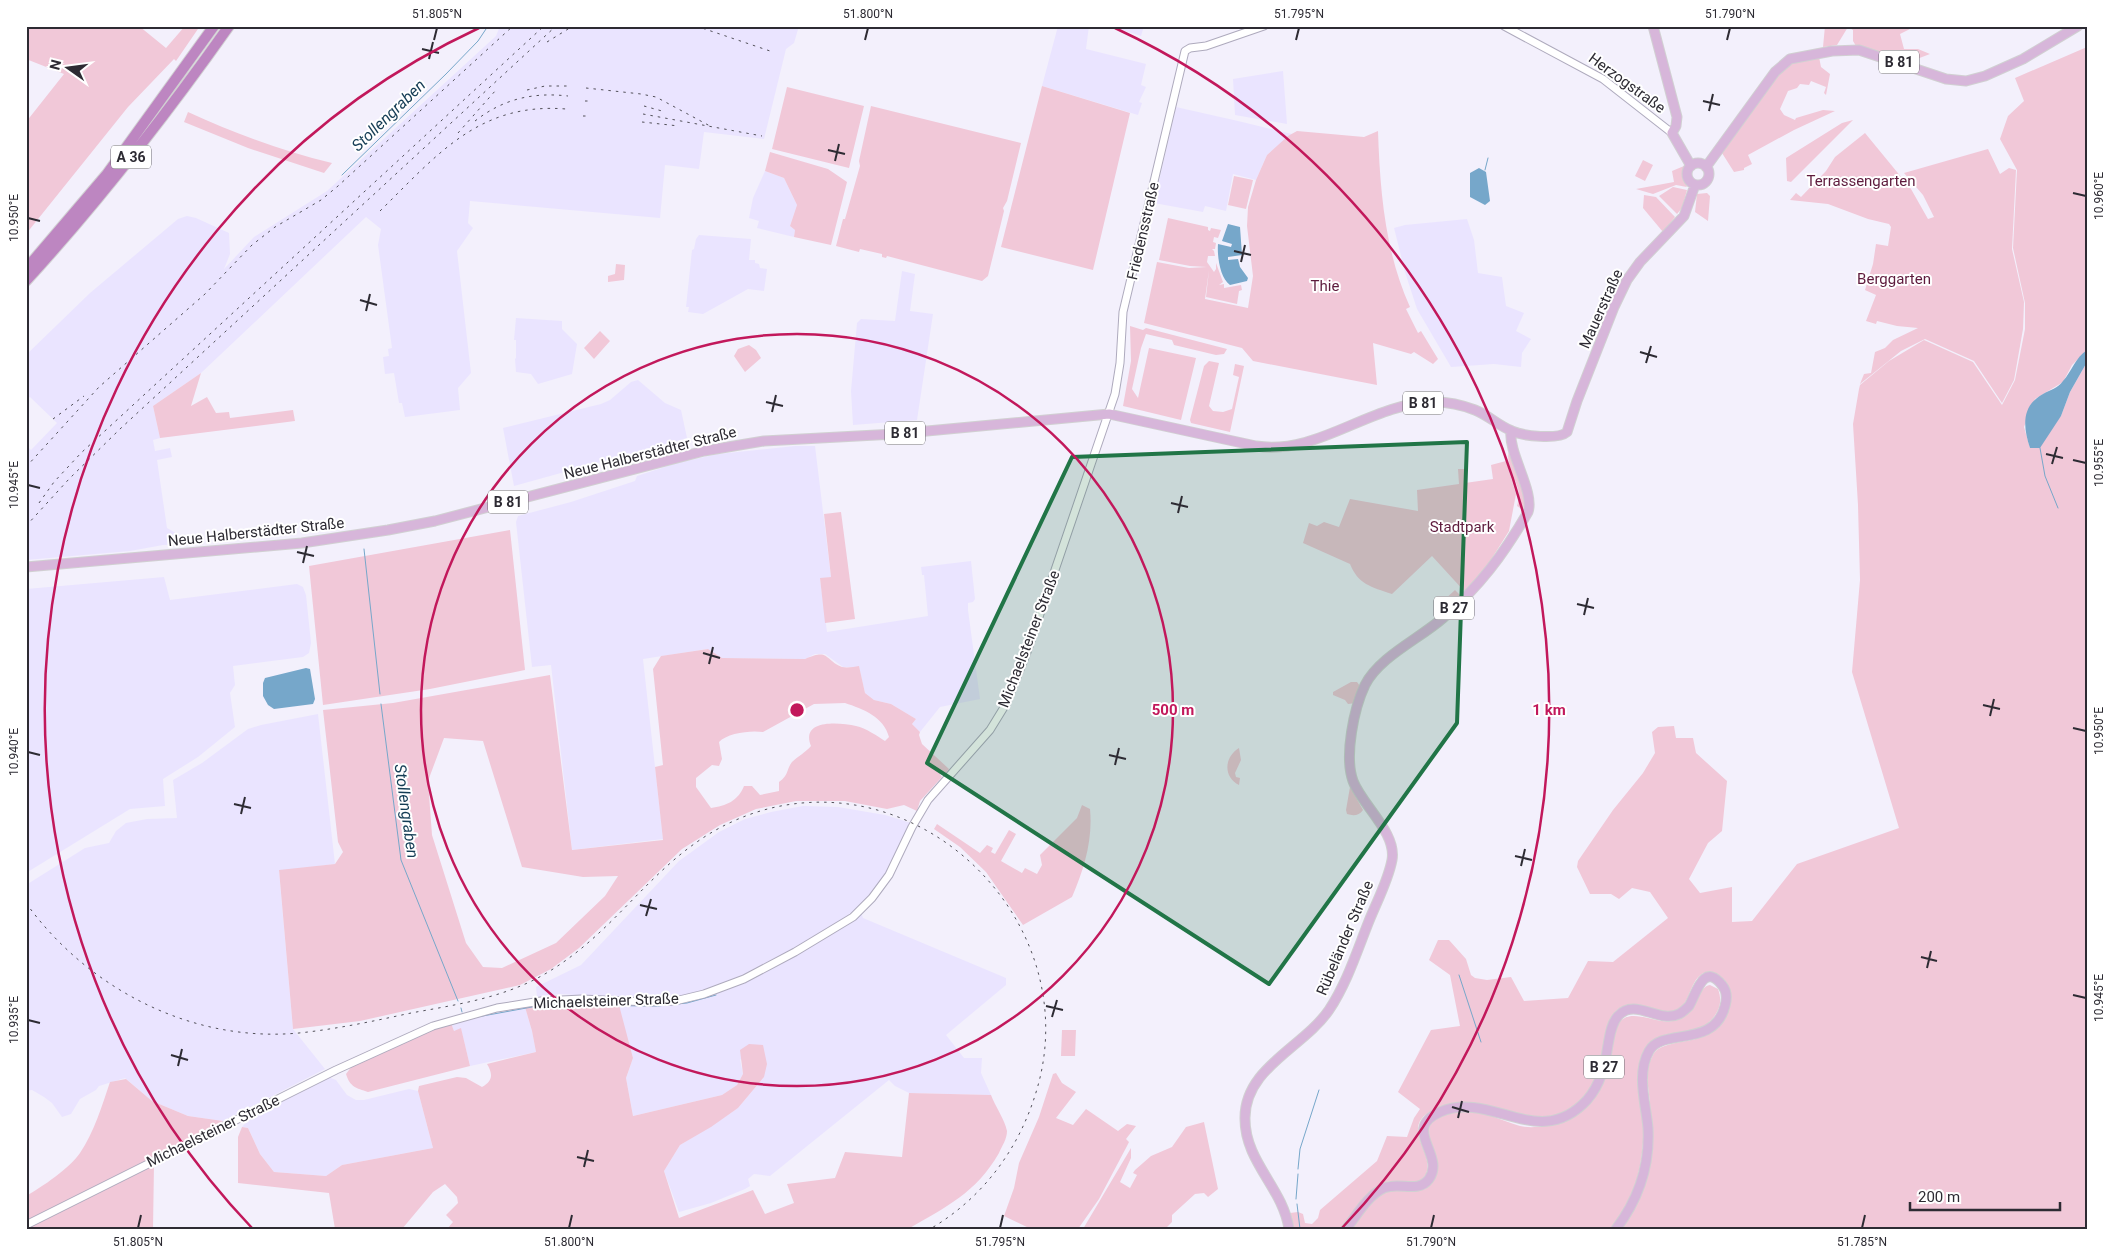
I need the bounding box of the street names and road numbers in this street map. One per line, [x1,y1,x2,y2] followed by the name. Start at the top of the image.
[1585,49,1669,117] street label: Herzogstraße
[1879,51,1919,74] road number: B 81
[111,146,151,168] road number: A 36
[1123,180,1163,282] street label: Friedensstraße
[1575,266,1627,352] street label: Mauerstraße
[1403,392,1443,414] road number: B 81
[885,422,925,444] road number: B 81
[562,423,738,483] street label: Neue Halberstädter Straße
[488,491,528,514] road number: B 81
[167,514,345,550] street label: Neue Halberstädter Straße
[995,568,1063,710] street label: Michaelsteiner Straße
[1434,596,1474,620] road number: B 27
[1313,878,1377,998] street label: Rübeländer Straße
[533,989,679,1013] street label: Michaelsteiner Straße
[1584,1056,1624,1078] road number: B 27
[144,1091,282,1171] street label: Michaelsteiner Straße

